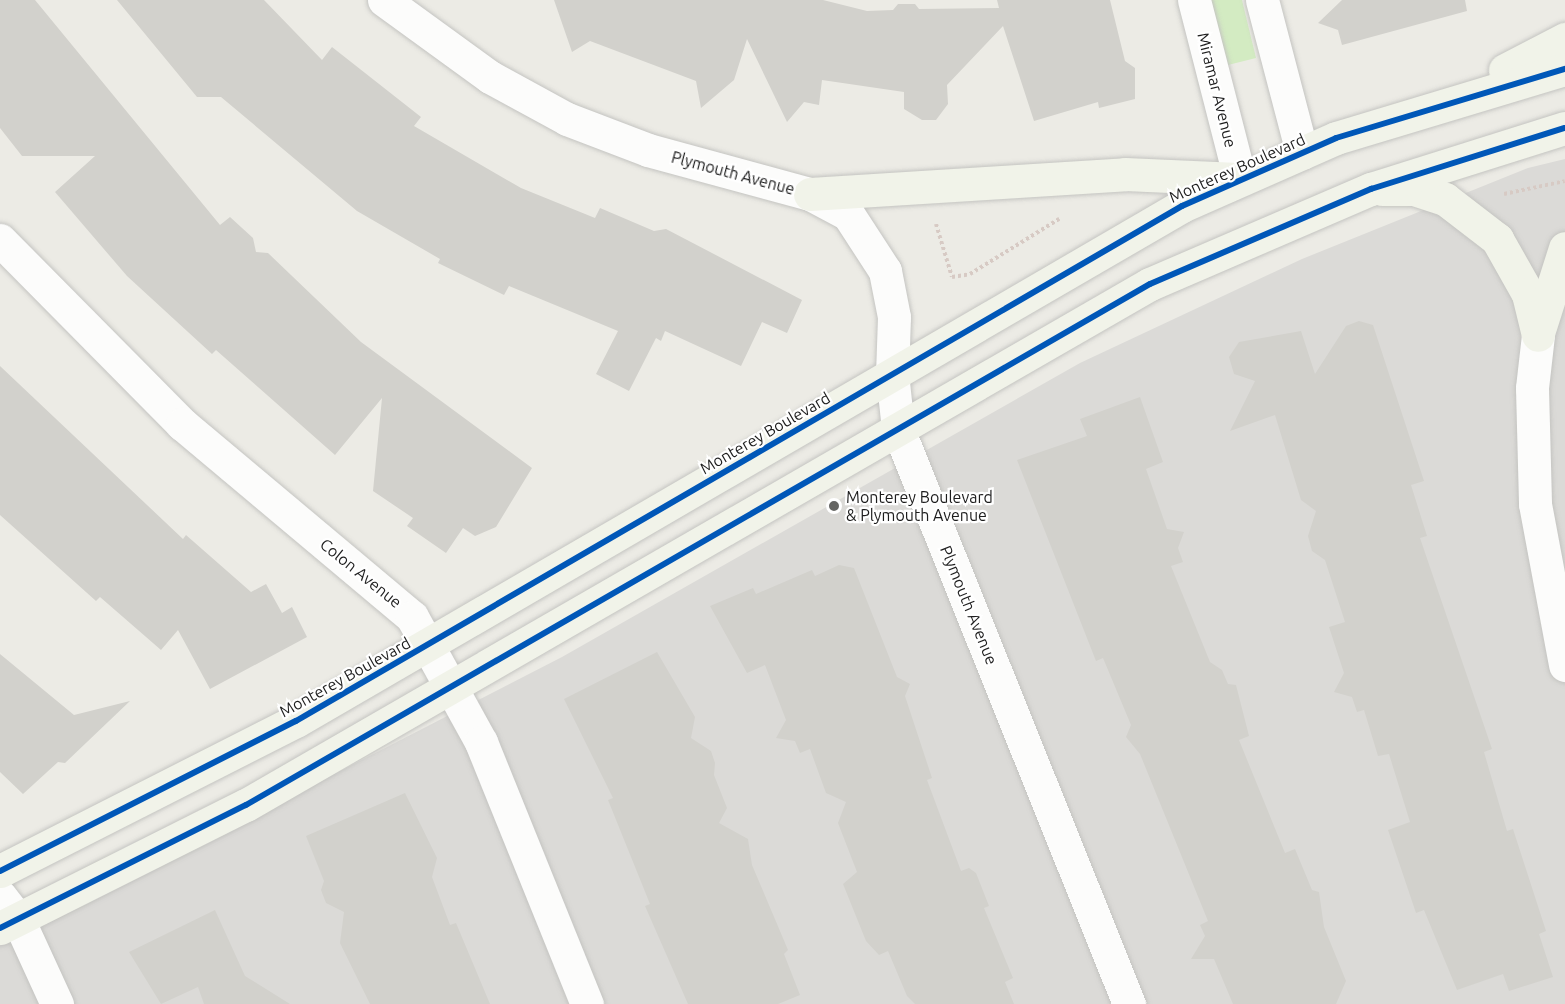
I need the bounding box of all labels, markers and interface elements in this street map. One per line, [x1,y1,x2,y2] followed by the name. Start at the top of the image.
[1193,31,1241,149] street label: Miramar Avenue
[1166,129,1308,207] street label: Monterey Boulevard
[669,147,797,199] street label: Plymouth Avenue
[697,388,833,478] street label: Monterey Boulevard
[846,487,993,525] place label: Monterey Boulevard & Plymouth Avenue
[827,499,841,513] marker: Monterey Boulevard & Plymouth Avenue
[316,534,406,612] street label: Colon Avenue
[936,543,1002,667] street label: Plymouth Avenue
[276,633,414,721] street label: Monterey Boulevard

